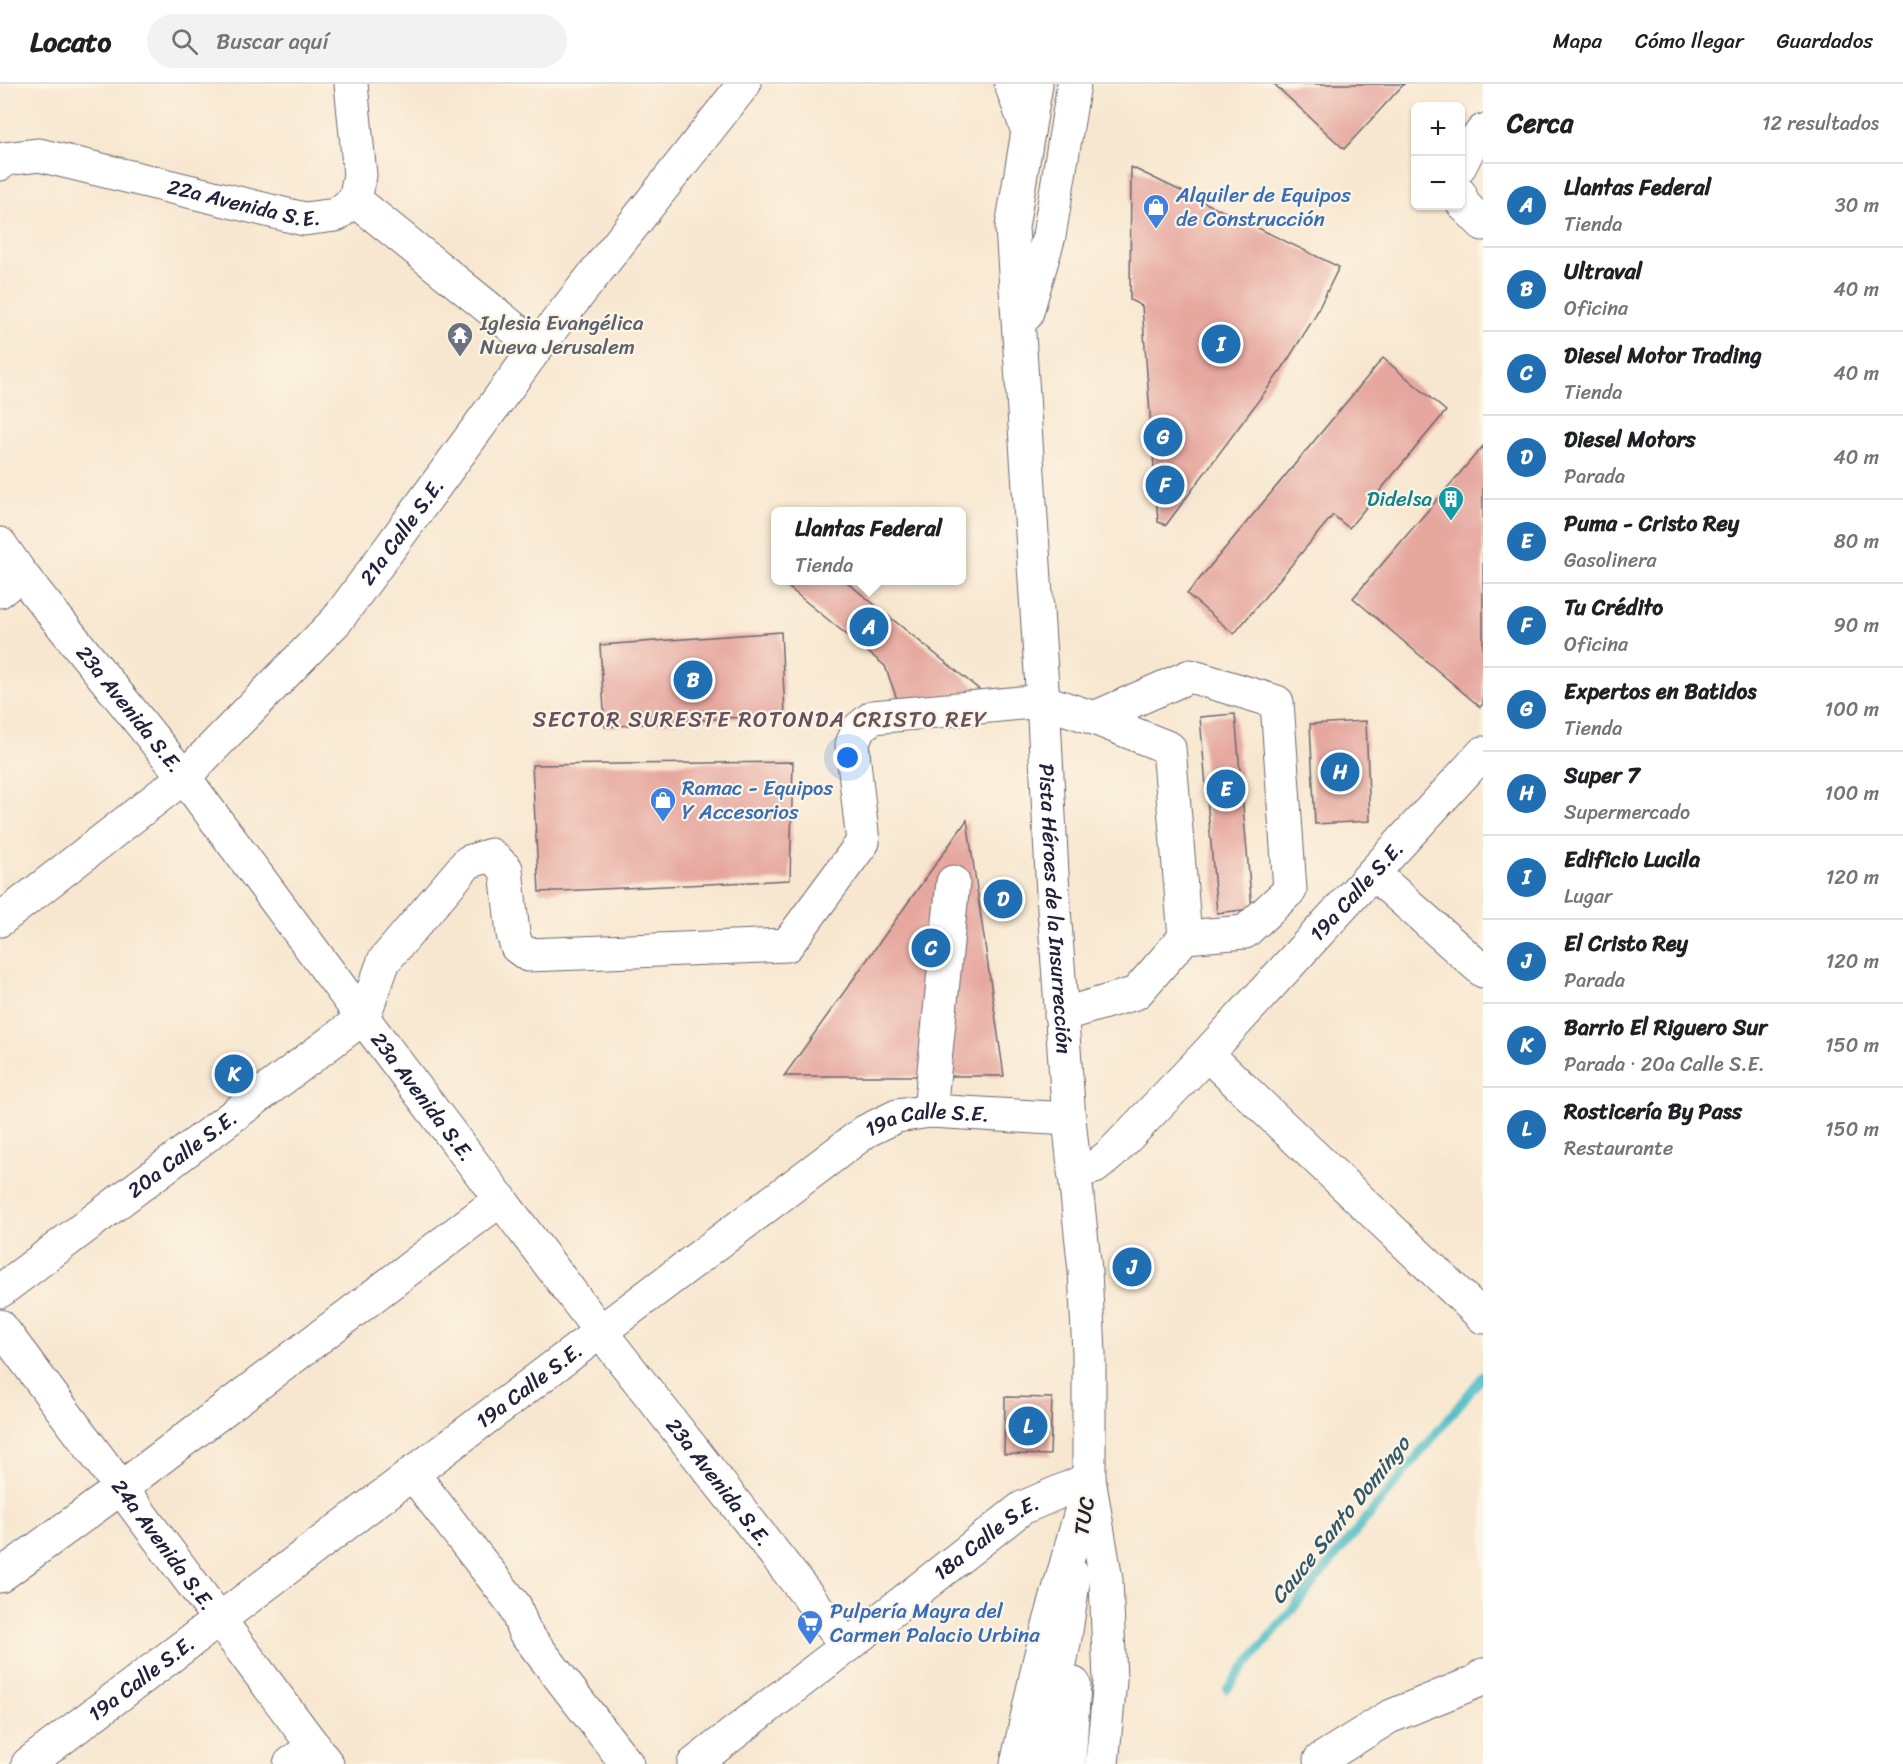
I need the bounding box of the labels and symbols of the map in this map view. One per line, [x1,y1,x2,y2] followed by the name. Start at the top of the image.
[163,168,322,238] street label: 22a Avenida S.E.
[1175,176,1351,238] place label: Alquiler de Equipos de Construcción
[1141,192,1171,230] shop icon: Alquiler de Equipos de Construcción
[479,304,644,366] place label: Iglesia Evangélica Nueva Jerusalem
[445,320,475,358] temple icon: Iglesia Evangélica Nueva Jerusalem
[1202,322,1240,366] pin: I
[1144,414,1182,460] pin: G
[1146,462,1184,508] pin: F
[349,469,454,594] street label: 21a Calle S.E.
[1367,480,1432,518] place label: Didelsa
[1436,484,1466,522] building icon: Didelsa
[850,604,888,650] pin: A
[66,637,193,782] street label: 23a Avenida S.E.
[674,658,712,702] pin: B
[533,700,988,739] district label: SECTOR SURESTE ROTONDA CRISTO REY
[833,743,862,772] your location
[1320,750,1360,794] pin: H
[1027,763,1083,1055] street label: Pista Héroes de la Insurrección
[1206,766,1246,812] pin: E
[682,769,834,831] place label: Ramac - Equipos Y Accesorios
[648,785,678,823] shop icon: Ramac - Equipos Y Accesorios
[1300,831,1413,951] street label: 19a Calle S.E.
[984,876,1022,922] pin: D
[912,926,950,970] pin: C
[360,1023,485,1170] street label: 23a Avenida S.E.
[214,1052,254,1096] pin: K
[858,1092,990,1148] street label: 19a Calle S.E.
[119,1100,246,1208] street label: 20a Calle S.E.
[1112,1244,1152,1290] pin: J
[467,1332,591,1439] street label: 19a Calle S.E.
[1008,1404,1048,1448] pin: L
[656,1409,782,1555] street label: 23a Avenida S.E.
[1260,1426,1422,1613] water label: Cauce Santo Domingo
[101,1470,226,1619] street label: 24a Avenida S.E.
[924,1484,1045,1591] street label: 18a Calle S.E.
[1062,1494,1106,1538] street label: TUC
[830,1592,1040,1654] place label: Pulpería Mayra del Carmen Palacio Urbina
[795,1608,825,1646] supermarket icon: Pulpería Mayra del Carmen Palacio Urbina
[79,1625,203,1732] street label: 19a Calle S.E.

